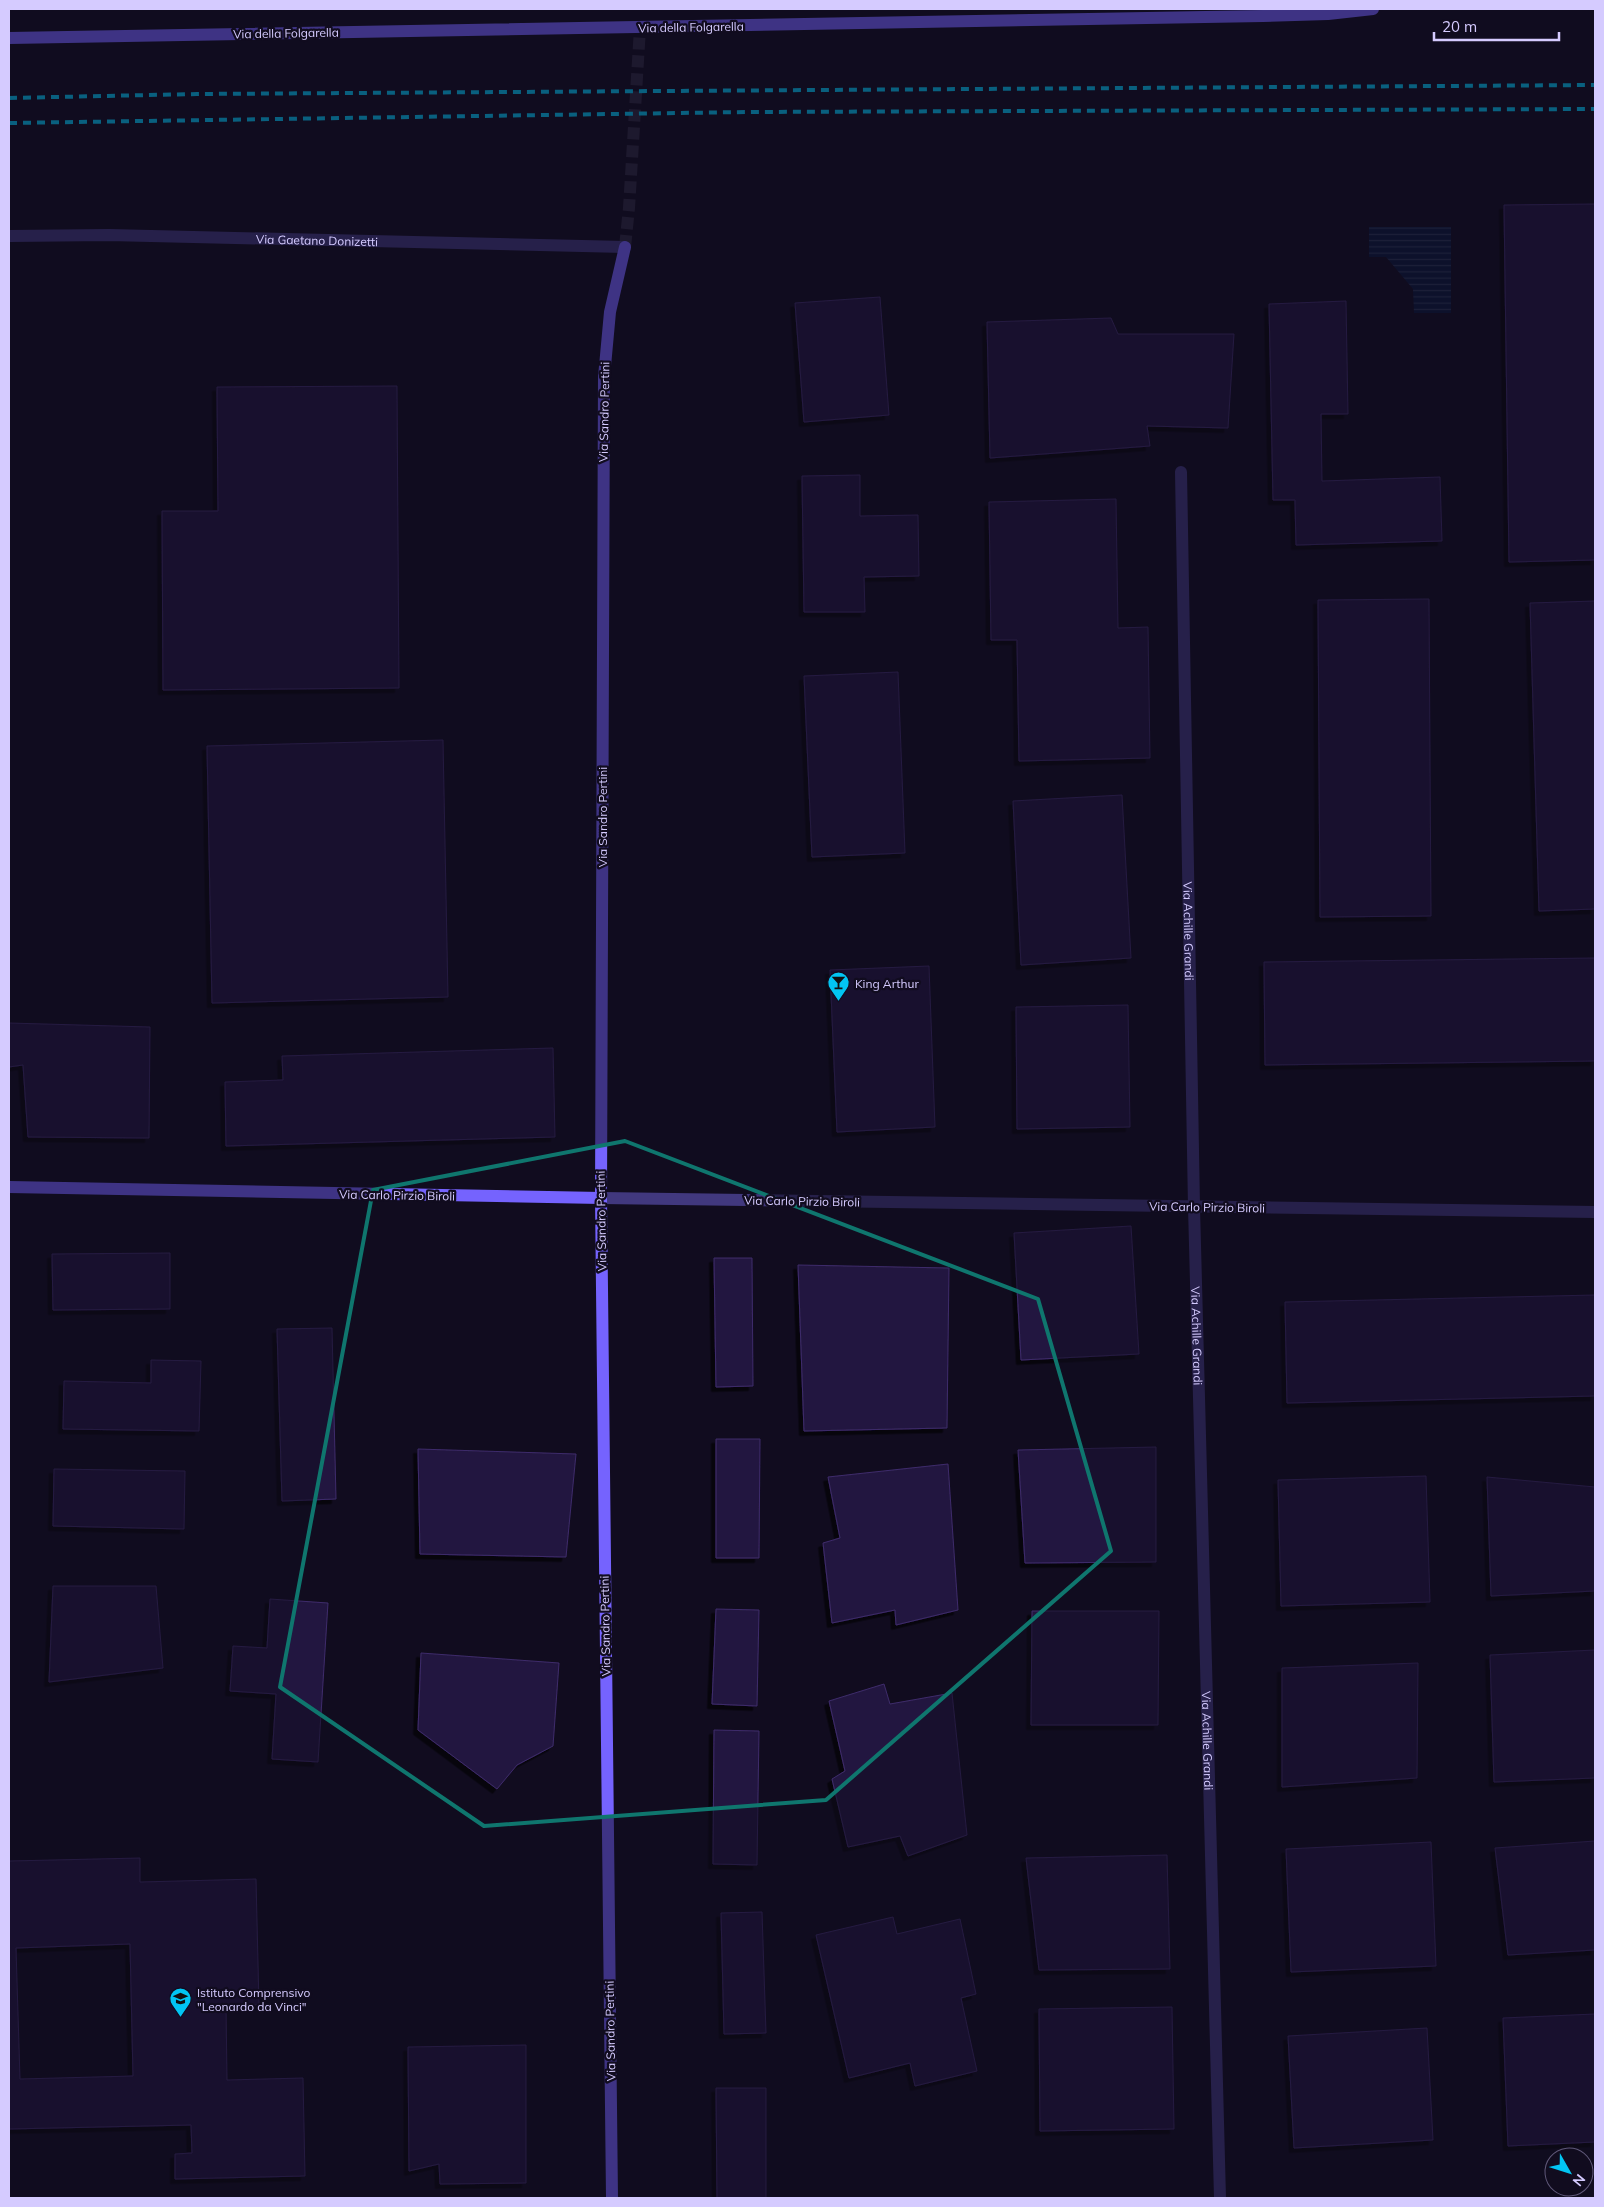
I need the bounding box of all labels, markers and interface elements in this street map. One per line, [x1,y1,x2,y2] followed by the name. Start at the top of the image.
[1434,10,1559,42] scale bar
[1442,17,1477,36] text: 20 m
[638,19,744,35] street label: Via della Folgarella
[233,25,339,41] street label: Via della Folgarella
[256,231,378,249] street label: Via Gaetano Donizetti
[596,362,612,462] street label: Via Sandro Pertini
[595,767,610,867] street label: Via Sandro Pertini
[1181,881,1197,981] street label: Via Achille Grandi
[827,971,851,1002] bar icon: King Arthur
[855,976,920,991] place label: King Arthur
[593,1171,609,1271] street label: Via Sandro Pertini
[339,1186,455,1204] street label: Via Carlo Pirzio Biroli
[744,1192,860,1210] street label: Via Carlo Pirzio Biroli
[1149,1198,1265,1216] street label: Via Carlo Pirzio Biroli
[1189,1286,1206,1386] street label: Via Achille Grandi
[597,1576,613,1676] street label: Via Sandro Pertini
[1199,1691,1217,1791] street label: Via Achille Grandi
[602,1981,618,2081] street label: Via Sandro Pertini
[197,1985,311,2014] place label: Istituto Comprensivo "Leonardo da Vinci"
[169,1987,193,2018] school or university icon: Istituto Comprensivo "Leonardo da Vinci"
[1544,2147,1594,2197] north arrow
[1569,2170,1589,2190] text: N

